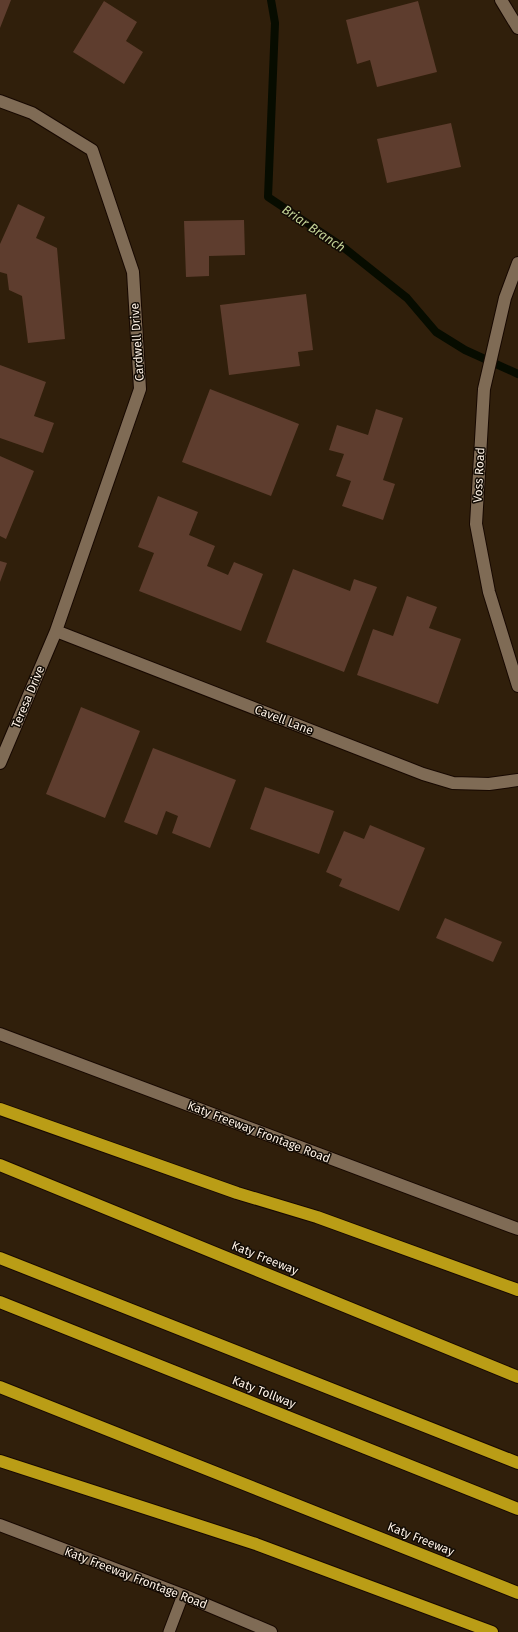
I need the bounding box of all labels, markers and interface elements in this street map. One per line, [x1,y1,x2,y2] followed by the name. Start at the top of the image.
[279,202,348,255] water label: Briar Branch
[127,303,147,381] street label: Cardwell Drive
[471,447,487,503] street label: Voss Road
[9,664,47,730] street label: Teresa Drive
[253,702,315,738] street label: Cavell Lane
[186,1098,332,1166] street label: Katy Freeway Frontage Road
[230,1238,300,1278] street label: Katy Freeway
[230,1373,298,1411] street label: Katy Tollway
[386,1519,456,1559] street label: Katy Freeway
[63,1544,209,1612] street label: Katy Freeway Frontage Road

